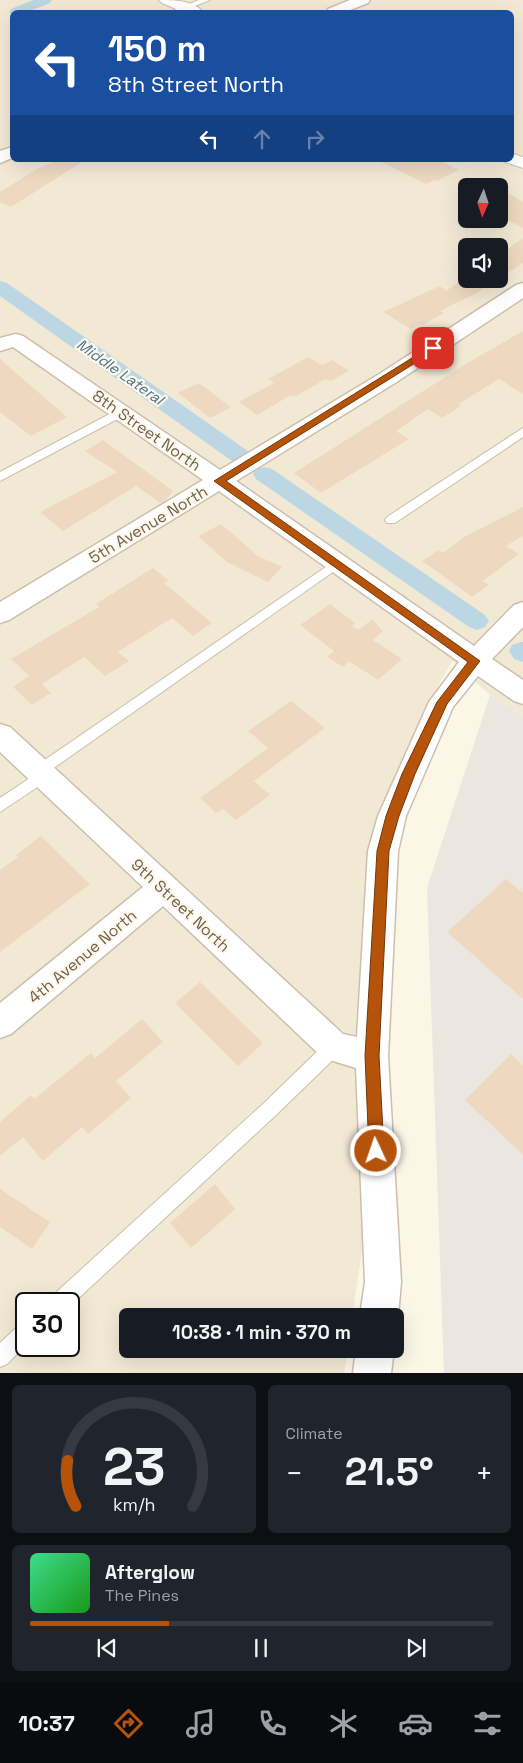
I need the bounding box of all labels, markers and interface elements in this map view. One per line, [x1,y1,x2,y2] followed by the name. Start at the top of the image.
[108,27,206,71] text: 150 m
[25,30,90,95] icon: left
[108,70,284,98] text: 8th Street North
[195,125,223,153] icon: left
[248,125,276,153] icon: ahead
[301,125,329,153] icon: right
[458,178,508,228] north arrow
[458,178,508,288] map controls
[458,238,508,288] button: sound
[412,327,454,369] pin
[419,334,447,362] icon: arrive
[73,335,169,410] water label: Middle Lateral
[88,385,205,476] street label: 8th Street North
[85,481,212,568] street label: 5th Avenue North
[127,854,235,957] street label: 9th Street North
[24,905,141,1008] street label: 4th Avenue North
[349,1124,401,1176] position arrow
[15,1292,80,1357] speed limit sign: 30
[172,1320,351,1345] text: 10:38 · 1 min · 370 m
[286,1423,343,1444] text: Climate
[102,1434,165,1500] text: 23
[345,1448,434,1496] text: 21.5°
[286,1455,303,1491] text: −
[476,1455,493,1491] text: +
[112,1493,155,1516] text: km/h
[105,1560,195,1585] text: Afterglow
[105,1585,179,1606] text: The Pines
[93,1634,121,1662] icon: previous
[247,1634,275,1662] icon: pause
[402,1634,430,1662] icon: next
[111,1706,146,1741] icon: directions
[183,1706,218,1741] icon: music
[255,1706,290,1741] icon: phone
[326,1706,361,1741] icon: climate
[398,1706,433,1741] icon: car
[470,1706,505,1741] icon: filters
[18,1709,75,1737] text: 10:37

